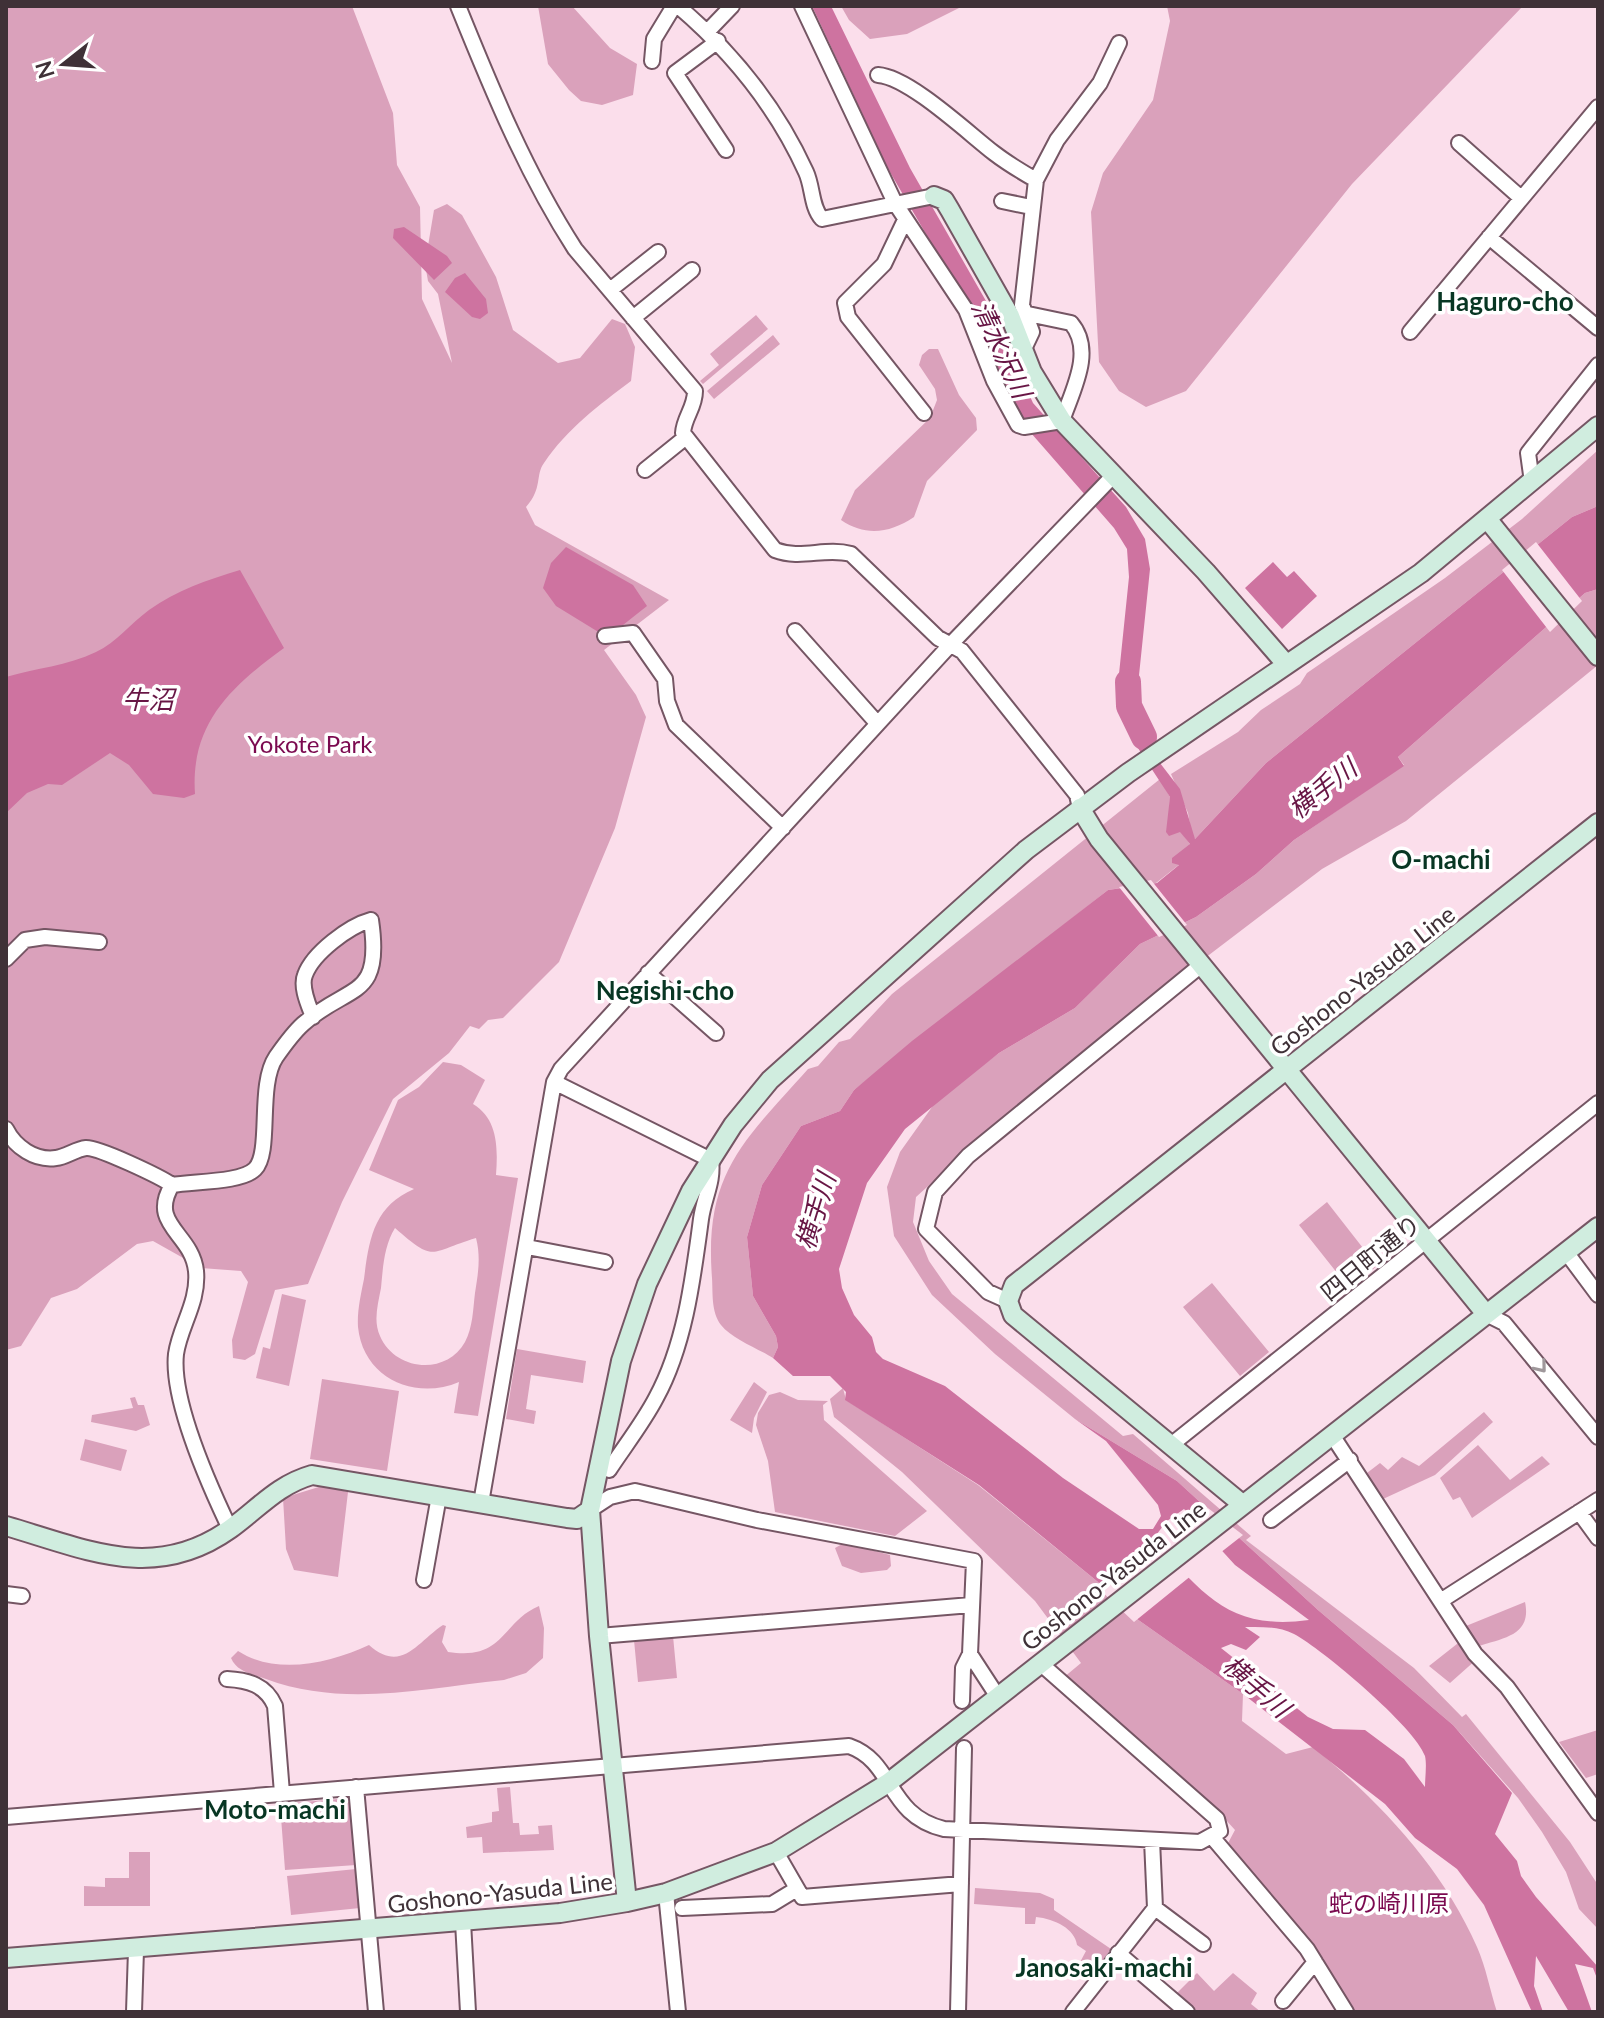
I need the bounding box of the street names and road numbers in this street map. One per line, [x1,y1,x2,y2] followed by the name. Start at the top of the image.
[1264,899,1460,1061] street label: Goshono-Yasuda Line
[1314,1208,1426,1306] street label: 四日町通り
[1015,1494,1211,1656] street label: Goshono-Yasuda Line
[386,1866,614,1918] street label: Goshono-Yasuda Line

